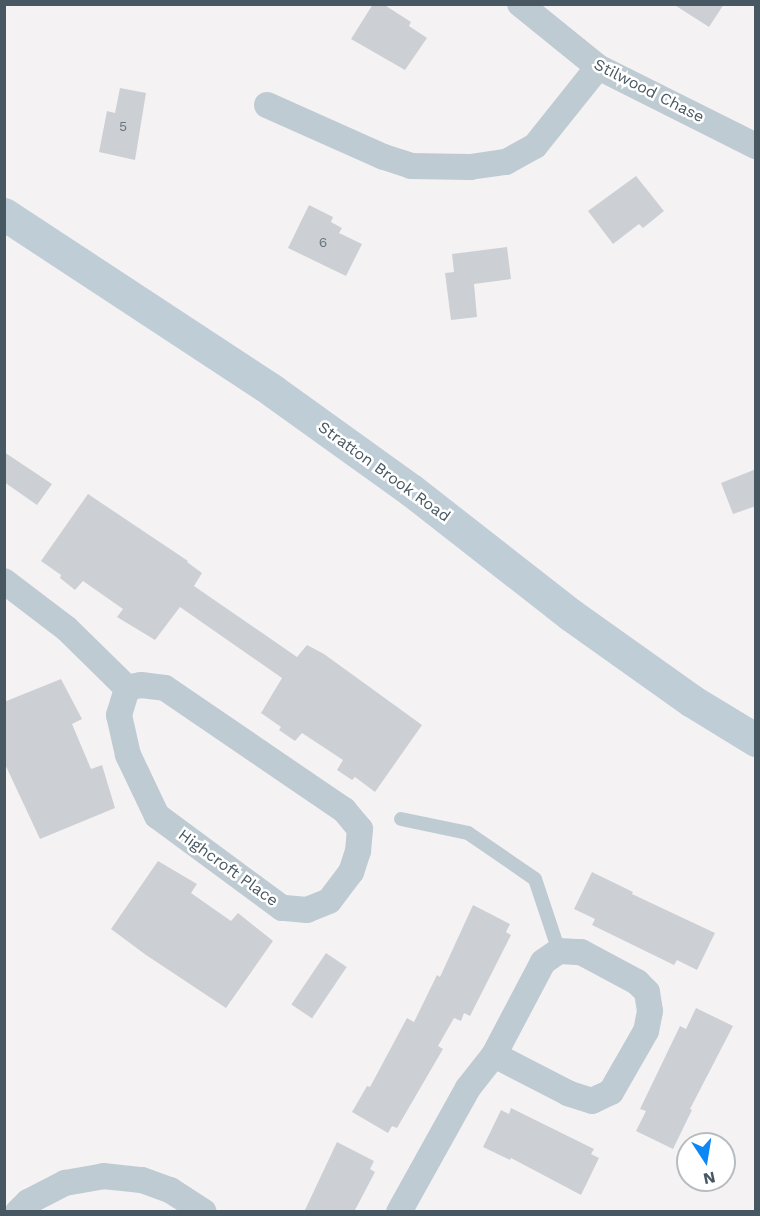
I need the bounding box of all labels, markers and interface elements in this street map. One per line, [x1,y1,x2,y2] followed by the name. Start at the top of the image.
[591,55,707,127] street label: Stilwood Chase
[119,118,127,134] house number: 5
[319,234,327,250] house number: 6
[314,418,454,526] street label: Stratton Brook Road
[174,825,282,911] street label: Highcroft Place
[676,1132,736,1192] north arrow
[702,1168,717,1189] text: N

